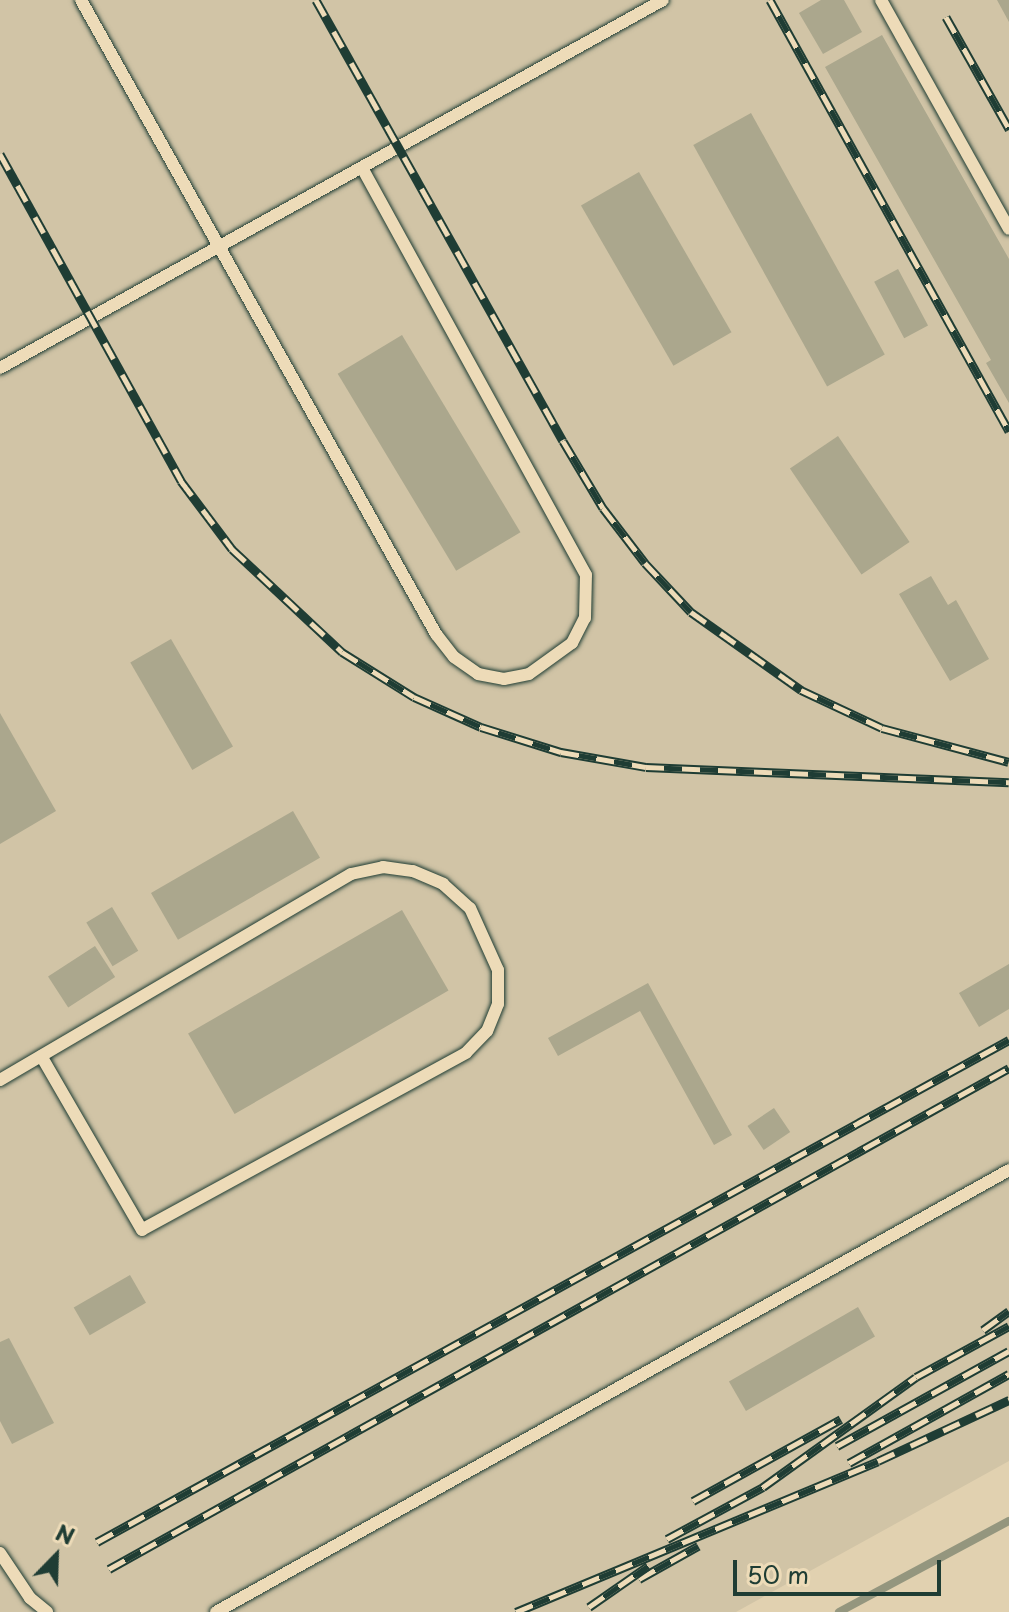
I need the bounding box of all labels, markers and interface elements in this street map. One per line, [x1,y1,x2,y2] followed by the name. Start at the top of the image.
[51,1515,80,1552] text: N
[16,1516,96,1596] north arrow
[737,1544,945,1594] scale bar
[747,1556,809,1592] text: 50 m

